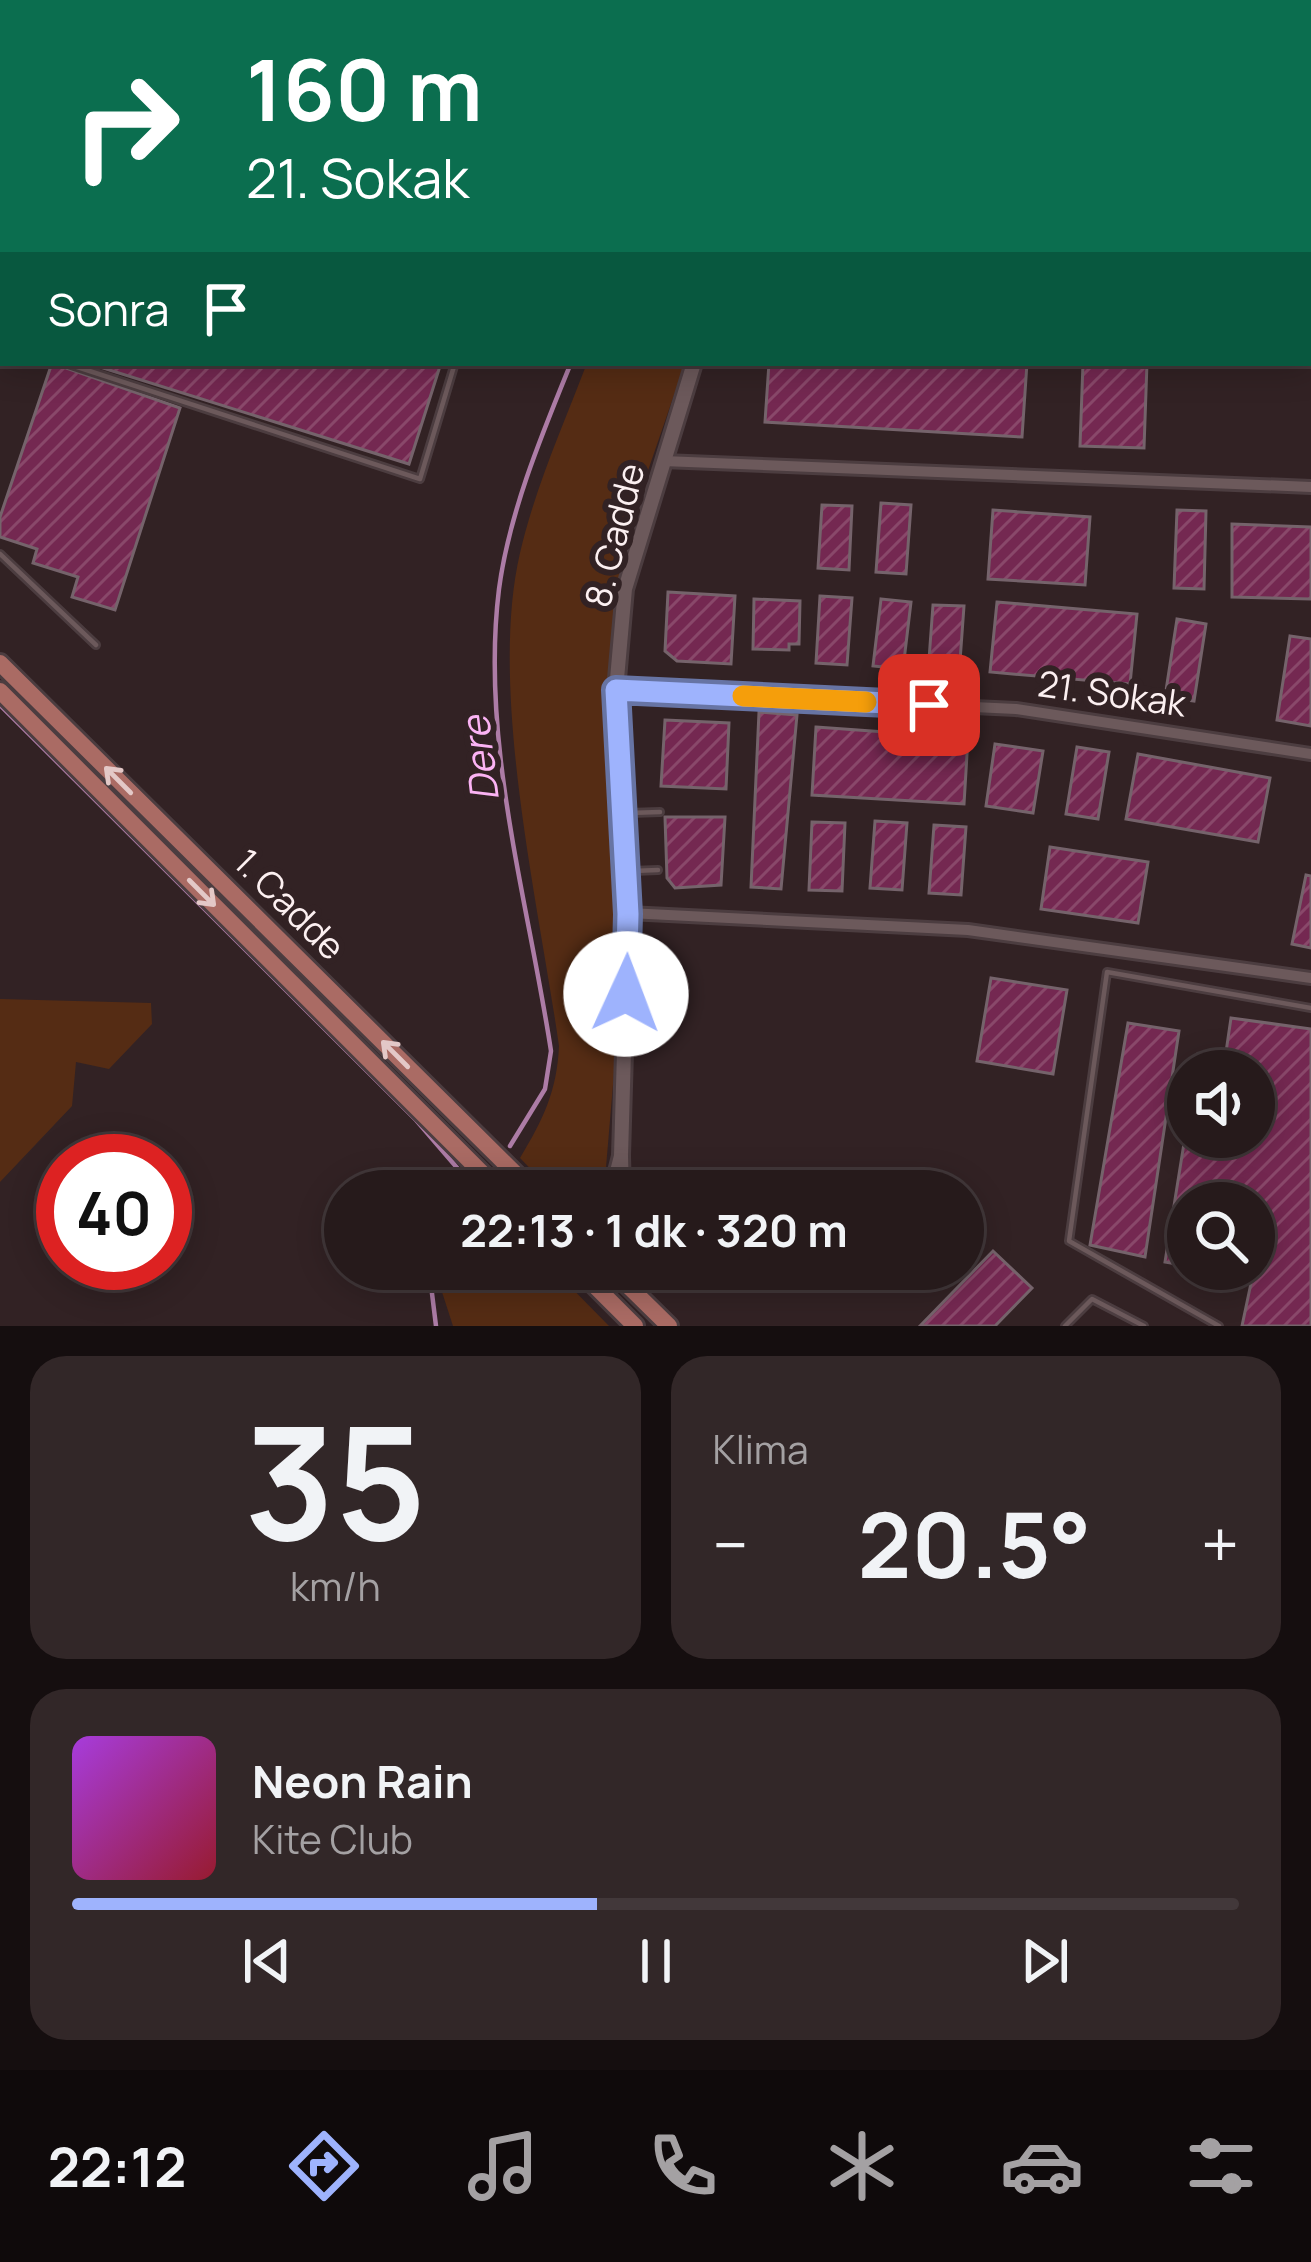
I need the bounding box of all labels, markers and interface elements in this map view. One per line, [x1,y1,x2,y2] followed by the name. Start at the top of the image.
[246,31,483,146] text: 160 m
[48,48,204,204] icon: right
[246,140,469,214] text: 21. Sokak
[193,276,259,342] icon: arrive
[48,278,169,340] text: Sonra
[572,458,656,612] street label: 8. Cadde
[878,654,980,756] pin
[1035,658,1190,728] street label: 21. Sokak
[896,672,962,738] icon: arrive
[447,711,511,805] water label: Dere
[104,766,133,794] one-way arrow
[224,838,356,970] street label: 1. Cadde
[187,878,215,907] one-way arrow
[563,931,689,1057] position arrow
[381,1040,410,1069] one-way arrow
[1167,1050,1275,1290] map controls
[1167,1050,1275,1158] button: sound
[36,1134,192,1290] speed limit sign: 40
[1167,1182,1275,1290] button: search
[460,1199,848,1261] text: 22:13 · 1 dk · 320 m
[244,1374,426,1587] text: 35
[713,1422,809,1476] text: Klima
[858,1482,1091,1605] text: 20.5°
[713,1499,748,1589] text: −
[1201,1499,1239,1589] text: +
[290,1559,381,1613] text: km/h
[252,1750,473,1812] text: Neon Rain
[252,1812,413,1866] text: Kite Club
[234,1928,300,1994] icon: previous
[623,1928,689,1994] icon: pause
[1012,1928,1078,1994] icon: next
[282,2124,366,2208] icon: directions
[461,2124,545,2208] icon: music
[641,2124,725,2208] icon: phone
[820,2124,904,2208] icon: climate
[1000,2124,1084,2208] icon: car
[1179,2124,1263,2208] icon: filters
[48,2129,186,2203] text: 22:12

